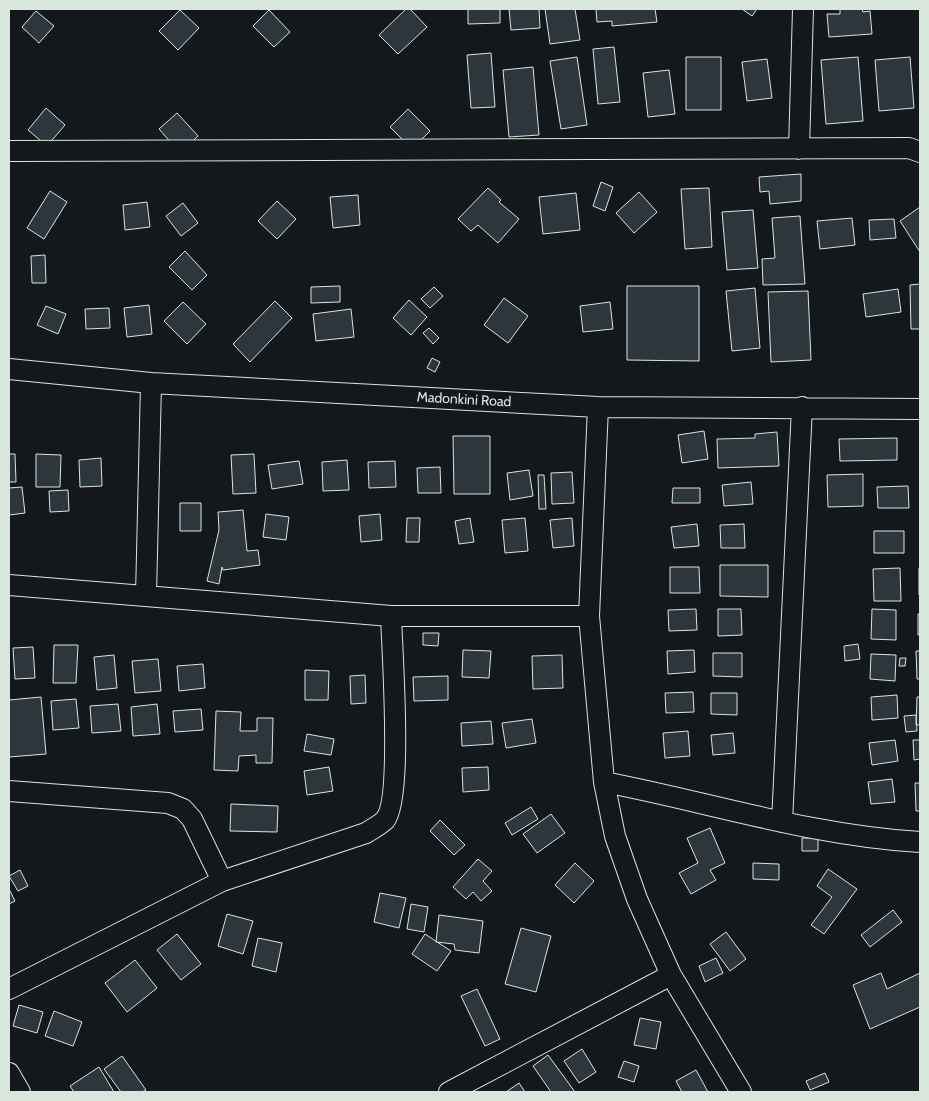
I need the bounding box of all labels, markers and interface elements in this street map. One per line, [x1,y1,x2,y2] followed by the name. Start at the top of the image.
[416,388,512,410] street label: Madonkini Road

